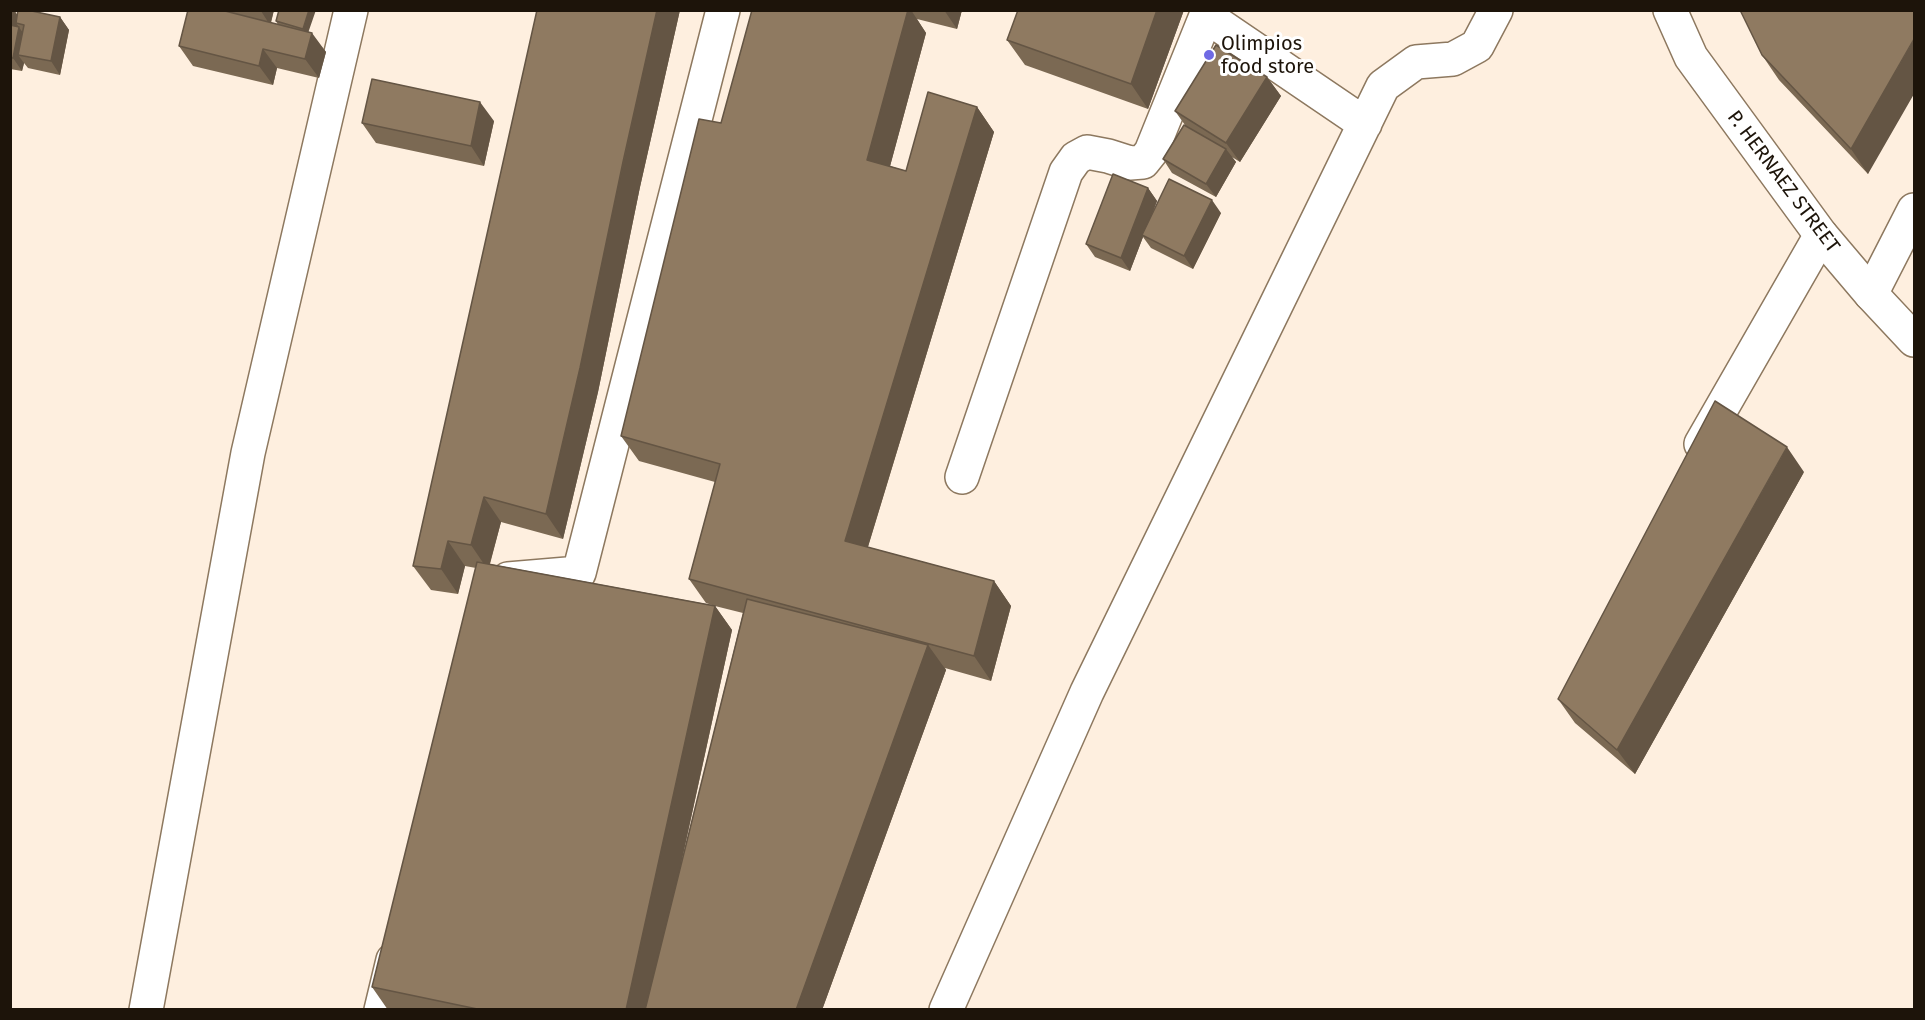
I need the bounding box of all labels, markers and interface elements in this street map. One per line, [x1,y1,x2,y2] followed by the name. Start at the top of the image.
[1221,32,1314,79] place label: Olimpios food store
[1202,48,1216,62] marker: Olimpios food store
[1722,106,1844,258] street label: P. HERNAEZ STREET

